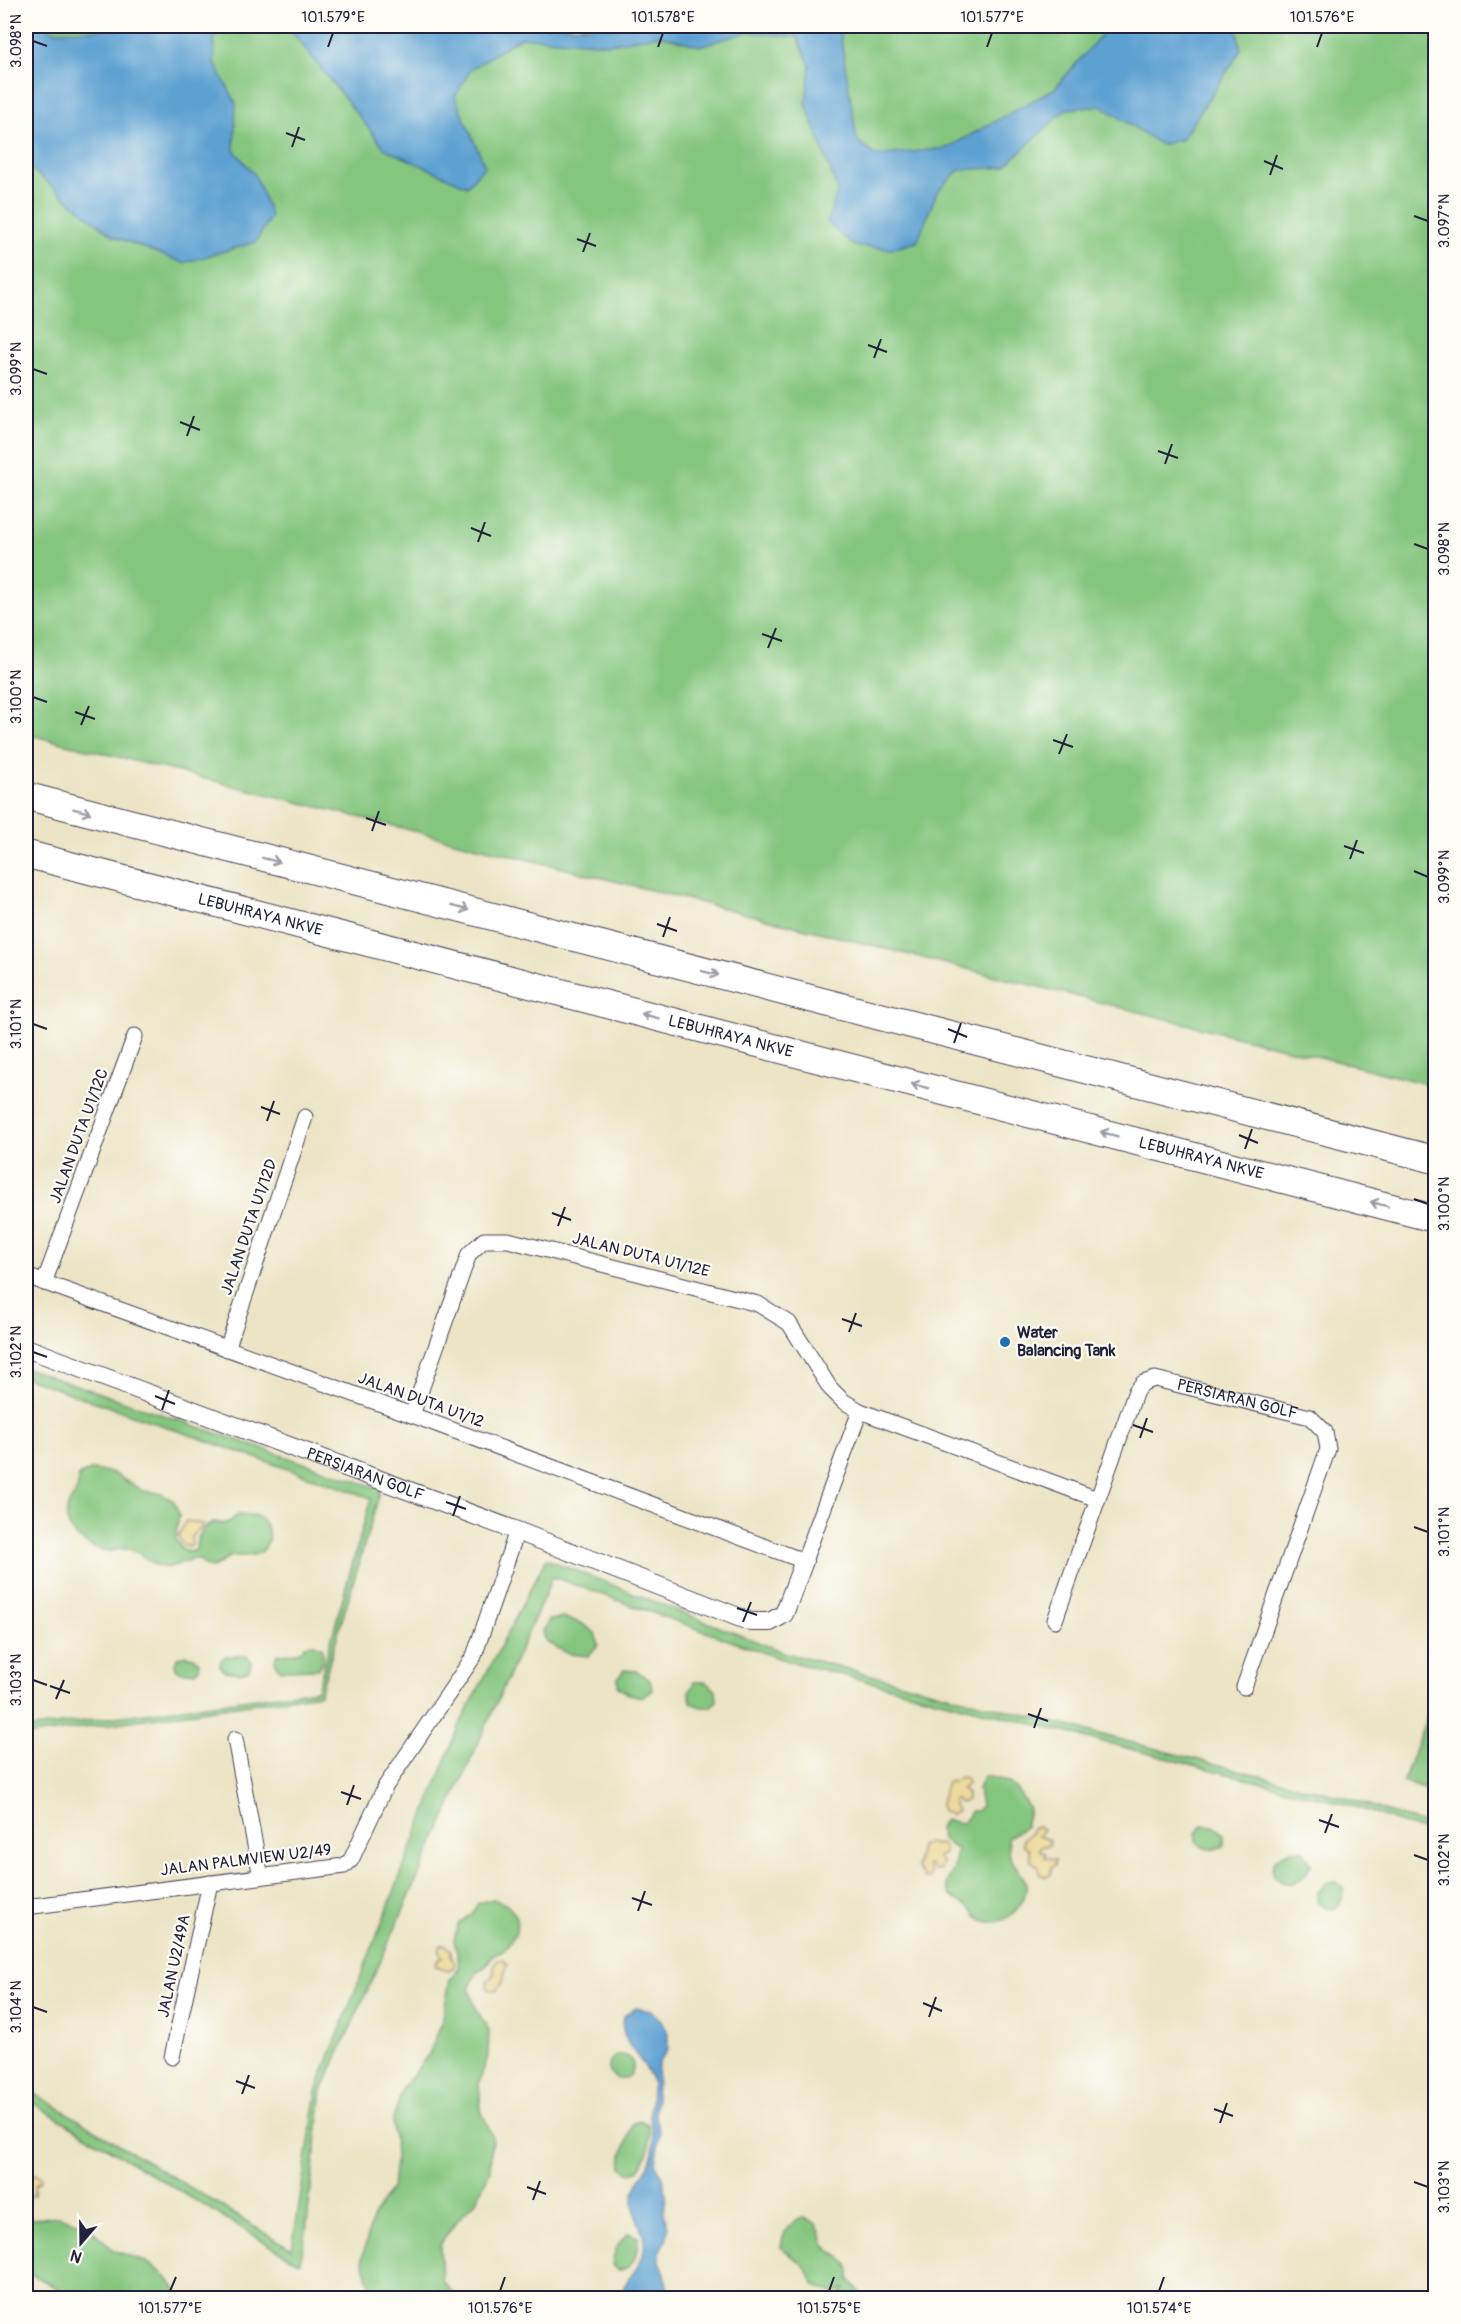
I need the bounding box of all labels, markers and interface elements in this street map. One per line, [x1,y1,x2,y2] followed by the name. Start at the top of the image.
[301,8,365,27] text: 101.579°E
[631,8,695,27] text: 101.578°E
[960,8,1024,27] text: 101.577°E
[1290,8,1354,27] text: 101.576°E
[7,14,26,68] text: 3.098°N
[1435,194,1454,248] text: 3.097°N
[7,342,26,396] text: 3.099°N
[1435,522,1454,576] text: 3.098°N
[7,670,26,724] text: 3.100°N
[72,806,91,817] one-way arrow
[1435,850,1454,904] text: 3.099°N
[261,854,280,866] one-way arrow
[196,889,325,940] street label: LEBUHRAYA NKVE
[450,903,469,915] one-way arrow
[700,968,719,979] one-way arrow
[7,999,26,1049] text: 3.101°N
[641,1009,660,1021] one-way arrow
[666,1011,795,1062] street label: LEBUHRAYA NKVE
[45,1066,113,1206] street label: JALAN DUTA U1/12C
[911,1079,930,1091] one-way arrow
[1100,1128,1119,1140] one-way arrow
[1137,1132,1266,1184] street label: LEBUHRAYA NKVE
[216,1156,282,1298] street label: JALAN DUTA U1/12D
[1435,1177,1454,1231] text: 3.100°N
[1370,1198,1389,1210] one-way arrow
[570,1228,712,1282] street label: JALAN DUTA U1/12E
[1017,1323,1116,1361] place label: Water Balancing Tank
[7,1326,26,1378] text: 3.102°N
[998,1335,1012,1349] marker: Water Balancing Tank
[355,1368,487,1432] street label: JALAN DUTA U1/12
[1175,1375,1300,1424] street label: PERSIARAN GOLF
[304,1443,427,1506] street label: PERSIARAN GOLF
[1435,1507,1454,1557] text: 3.101°N
[7,1654,26,1706] text: 3.103°N
[1435,1834,1454,1886] text: 3.102°N
[159,1840,333,1880] street label: JALAN PALMVIEW U2/49
[153,1913,195,2019] street label: JALAN U2/49A
[7,1980,26,2034] text: 3.104°N
[1435,2161,1454,2213] text: 3.103°N
[51,2213,111,2273] north arrow
[68,2245,85,2267] text: N
[138,2299,202,2318] text: 101.577°E
[468,2299,532,2318] text: 101.576°E
[797,2299,861,2318] text: 101.575°E
[1127,2299,1191,2318] text: 101.574°E

